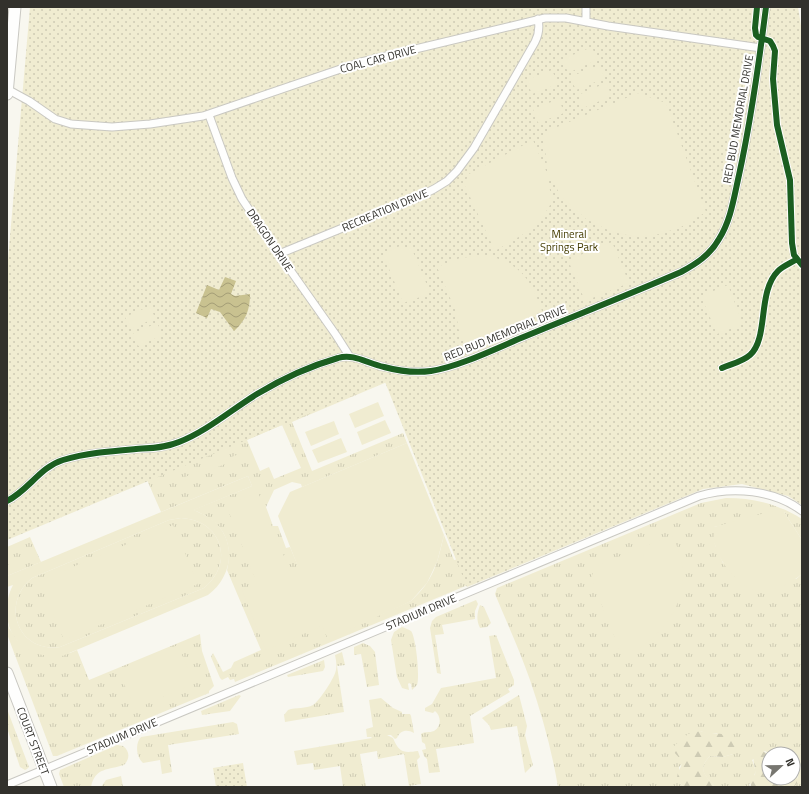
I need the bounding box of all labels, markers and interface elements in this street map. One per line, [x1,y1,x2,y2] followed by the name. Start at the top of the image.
[338,41,418,77] street label: COAL CAR DRIVE
[719,53,757,185] street label: RED BUD MEMORIAL DRIVE
[339,185,431,235] street label: RECREATION DRIVE
[243,205,297,275] street label: DRAGON DRIVE
[540,226,599,255] park label: Mineral Springs Park
[442,301,568,365] street label: RED BUD MEMORIAL DRIVE
[383,590,459,634] street label: STADIUM DRIVE
[13,705,53,777] street label: COURT STREET
[84,714,160,758] street label: STADIUM DRIVE
[761,746,801,786] north arrow
[781,756,799,769] text: N

